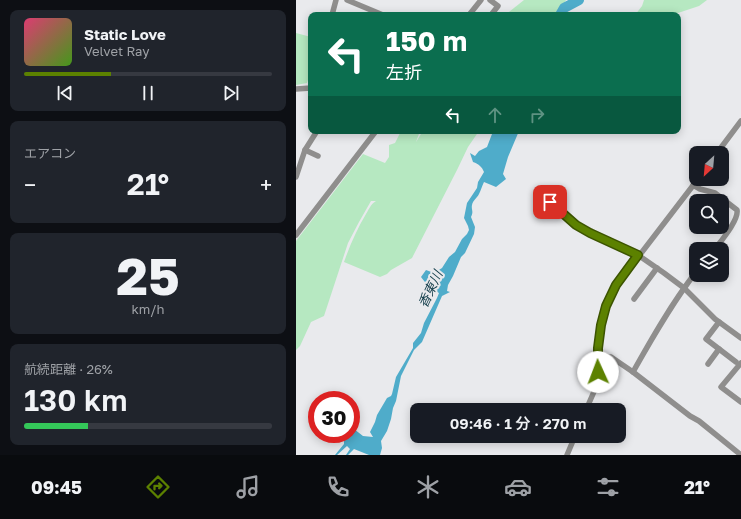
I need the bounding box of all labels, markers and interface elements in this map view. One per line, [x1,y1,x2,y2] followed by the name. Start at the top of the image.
[386,24,467,57] text: 150 m
[84,25,166,43] text: Static Love
[320,28,372,80] icon: left
[84,43,149,59] text: Velvet Ray
[386,61,422,83] text: 左折
[54,82,76,104] icon: previous
[137,82,159,104] icon: pause
[220,82,242,104] icon: next
[442,104,464,126] icon: left
[484,104,506,126] icon: ahead
[526,104,548,126] icon: right
[24,145,76,161] text: エアコン
[689,146,729,186] north arrow
[689,146,729,282] map controls
[127,166,169,202] text: 21°
[24,171,36,198] text: −
[260,171,272,198] text: +
[533,185,567,219] pin
[539,191,561,213] icon: arrive
[689,194,729,234] button: search
[689,242,729,282] button: layers
[116,244,180,306] text: 25
[415,266,446,310] water label: 香東川
[131,301,165,317] text: km/h
[577,351,619,393] position arrow
[24,361,113,377] text: 航続距離 · 26%
[24,382,127,418] text: 130 km
[308,391,360,443] speed limit sign: 30
[450,414,586,432] text: 09:46 · 1 分 · 270 m
[144,473,172,501] icon: directions
[234,473,262,501] icon: music
[324,473,352,501] icon: phone
[414,473,442,501] icon: climate
[504,473,532,501] icon: car
[594,473,622,501] icon: filters
[31,476,82,498] text: 09:45
[684,476,710,498] text: 21°

